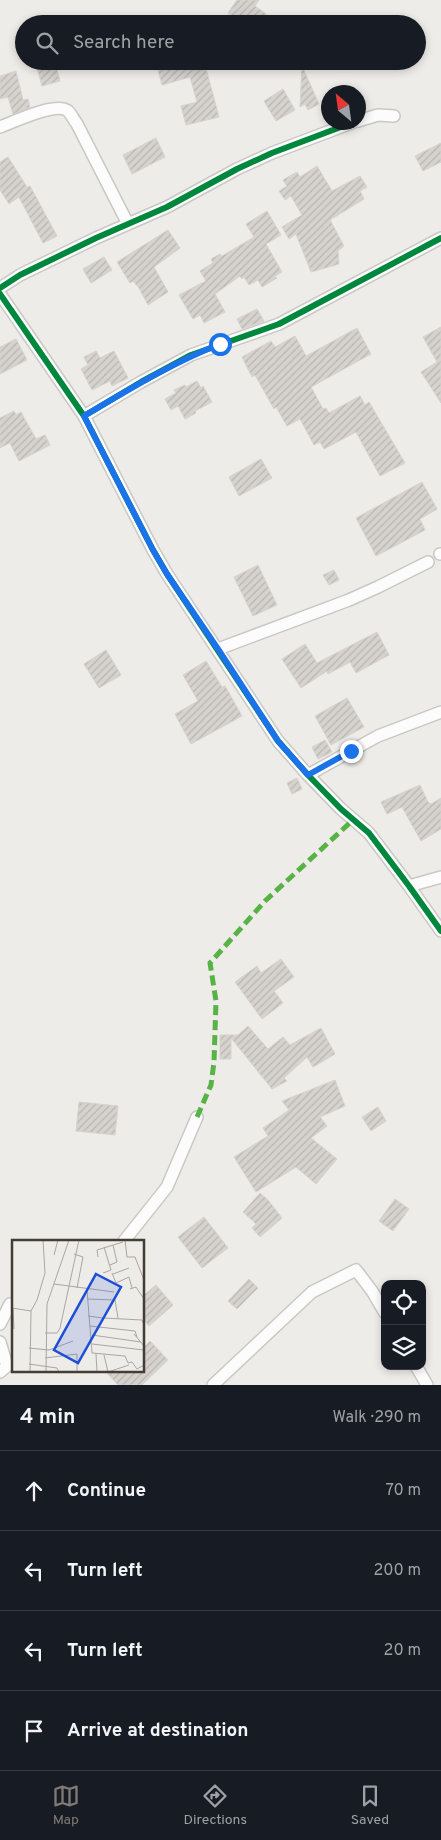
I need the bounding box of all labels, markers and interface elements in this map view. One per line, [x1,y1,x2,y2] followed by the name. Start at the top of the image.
[15,15,426,70] search box
[33,29,61,57] icon: search
[73,31,175,55] text: Search here
[321,85,366,130] north arrow
[209,333,232,356] route start
[340,740,363,763] route end
[12,1240,145,1372] inset map
[381,1280,426,1370] map controls
[381,1280,426,1325] button: locate
[381,1325,426,1370] button: layers
[20,1404,76,1431] text: 4 min
[333,1408,421,1428] text: Walk · 290 m
[20,1477,48,1505] icon: ahead
[67,1479,146,1503] text: Continue
[386,1481,421,1501] text: 70 m
[20,1557,48,1585] icon: left
[67,1559,143,1583] text: Turn left
[373,1561,421,1581] text: 200 m
[20,1637,48,1665] icon: left
[67,1639,143,1663] text: Turn left
[384,1641,421,1661] text: 20 m
[20,1717,48,1745] icon: arrive
[67,1719,248,1743] text: Arrive at destination
[52,1782,80,1829] tab: Map
[183,1782,247,1829] tab: Directions
[351,1782,389,1829] tab: Saved

